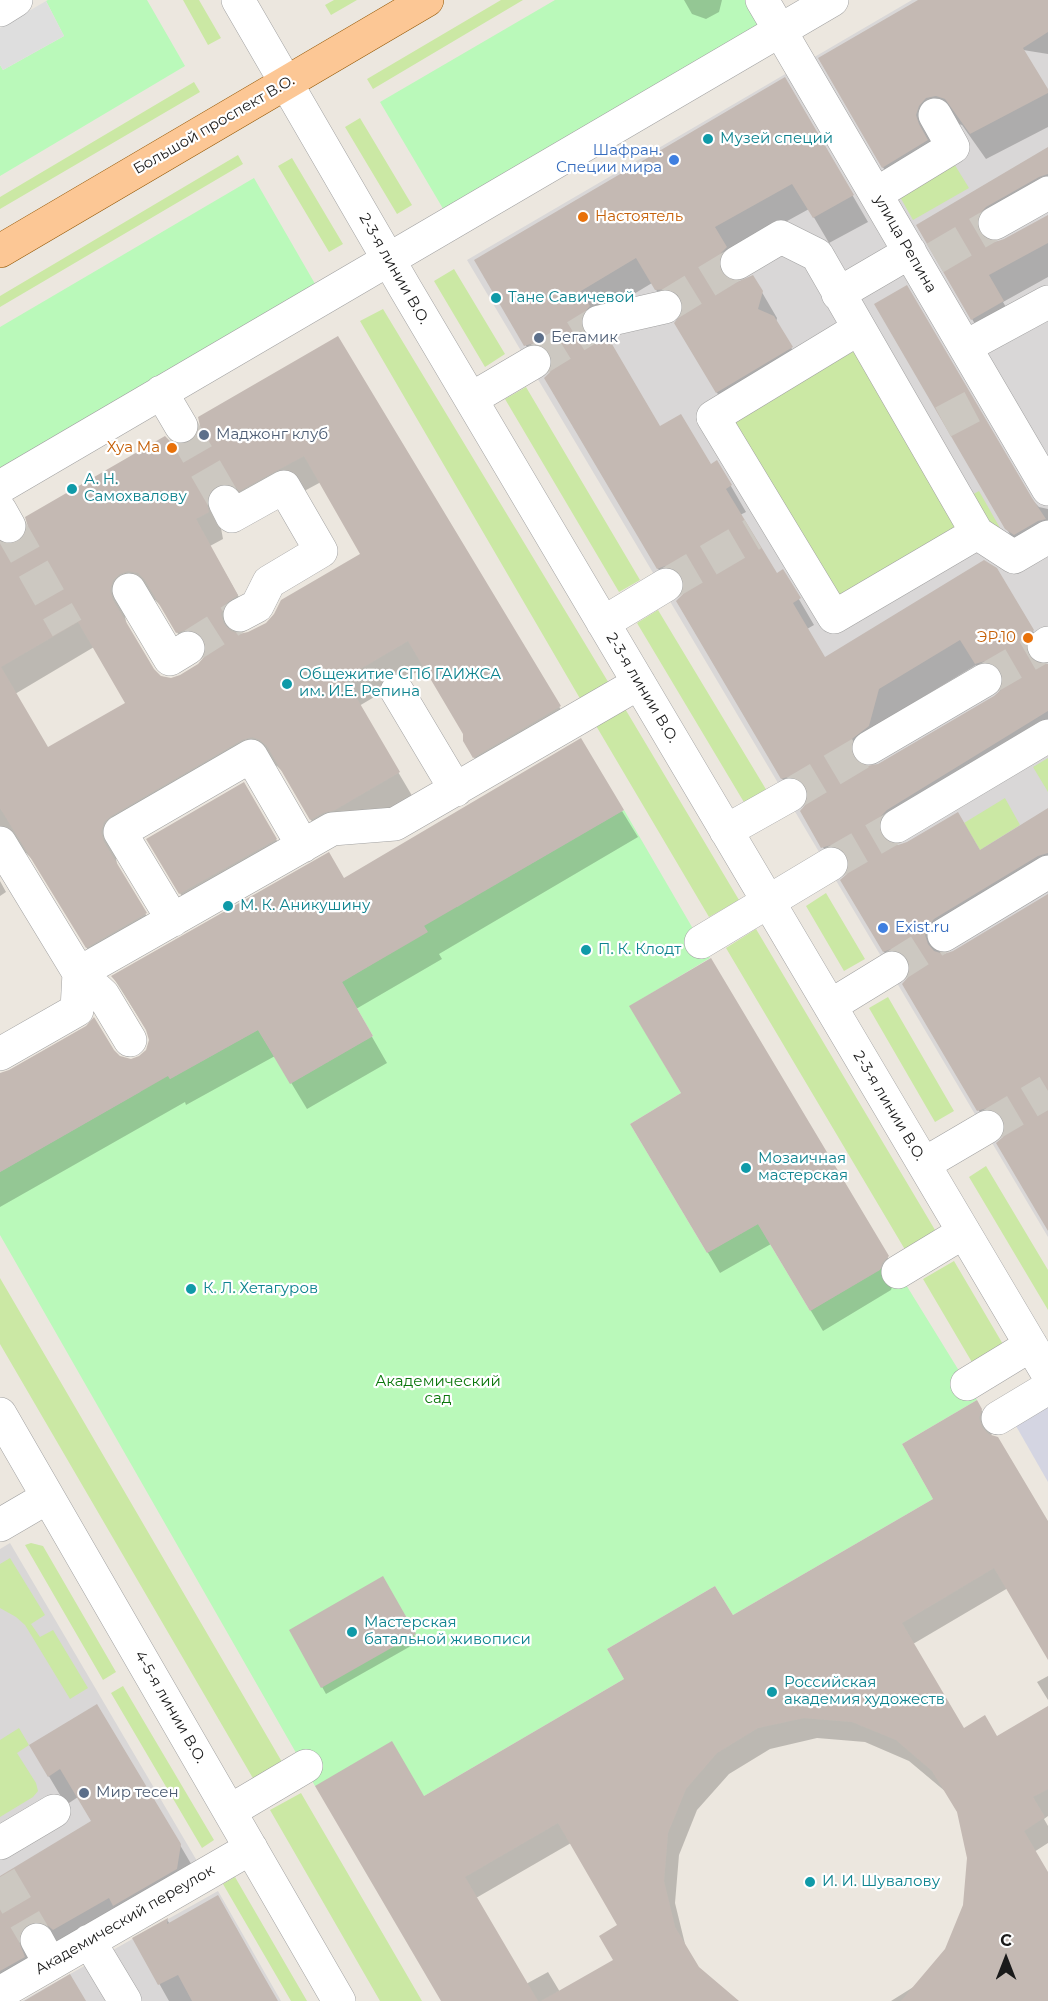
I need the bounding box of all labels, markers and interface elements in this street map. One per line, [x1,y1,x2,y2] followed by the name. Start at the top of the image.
[130,71,298,179] street label: Большой проспект В.О.
[720,130,833,148] place label: Музей специй
[701,132,715,146] marker: Музей специй
[556,142,662,177] place label: Шафран. Специи мира
[667,153,681,167] marker: Шафран. Специи мира
[870,192,940,296] street label: улица Репина
[595,208,683,226] place label: Настоятель
[355,210,433,328] street label: 2-3-я линии В.О.
[576,210,590,224] marker: Настоятель
[508,289,635,307] place label: Тане Савичевой
[489,291,503,305] marker: Тане Савичевой
[551,329,618,347] place label: Бегамик
[532,331,546,345] marker: Бегамик
[216,426,328,444] place label: Маджонг клуб
[197,428,211,442] marker: Маджонг клуб
[107,439,160,457] place label: Хуа Ма
[165,441,179,455] marker: Хуа Ма
[84,471,187,506] place label: А. Н. Самохвалову
[65,482,79,496] marker: А. Н. Самохвалову
[977,629,1016,647] place label: ЭР.10
[602,630,682,746] street label: 2-3-я линии В.О.
[1021,631,1035,645] marker: ЭР.10
[299,666,501,701] place label: Общежитие СПб ГАИЖСА им. И.Е. Репина
[280,677,294,691] marker: Общежитие СПб ГАИЖСА им. И.Е. Репина
[240,897,370,915] place label: М. К. Аникушину
[221,899,235,913] marker: М. К. Аникушину
[895,919,950,937] place label: Exist.ru
[876,921,890,935] marker: Exist.ru
[598,941,681,959] place label: П. К. Клодт
[579,943,593,957] marker: П. К. Клодт
[849,1048,929,1164] street label: 2-3-я линии В.О.
[758,1150,848,1185] place label: Мозаичная мастерская
[739,1161,753,1175] marker: Мозаичная мастерская
[203,1280,318,1298] place label: К. Л. Хетагуров
[184,1282,198,1296] marker: К. Л. Хетагуров
[375,1373,501,1408] park label: Академический сад
[364,1614,531,1649] place label: Мастерская батальной живописи
[345,1625,359,1639] marker: Мастерская батальной живописи
[130,1648,210,1766] street label: 4-5-я линии В.О.
[784,1674,945,1709] place label: Российская академия художеств
[765,1685,779,1699] marker: Российская академия художеств
[96,1784,179,1802] place label: Мир тесен
[77,1786,91,1800] marker: Мир тесен
[32,1861,218,1979] street label: Академический переулок
[822,1873,940,1891] place label: И. И. Шувалову
[803,1875,817,1889] marker: И. И. Шувалову
[976,1929,1036,1989] north arrow
[1000,1931,1012,1950] text: С

